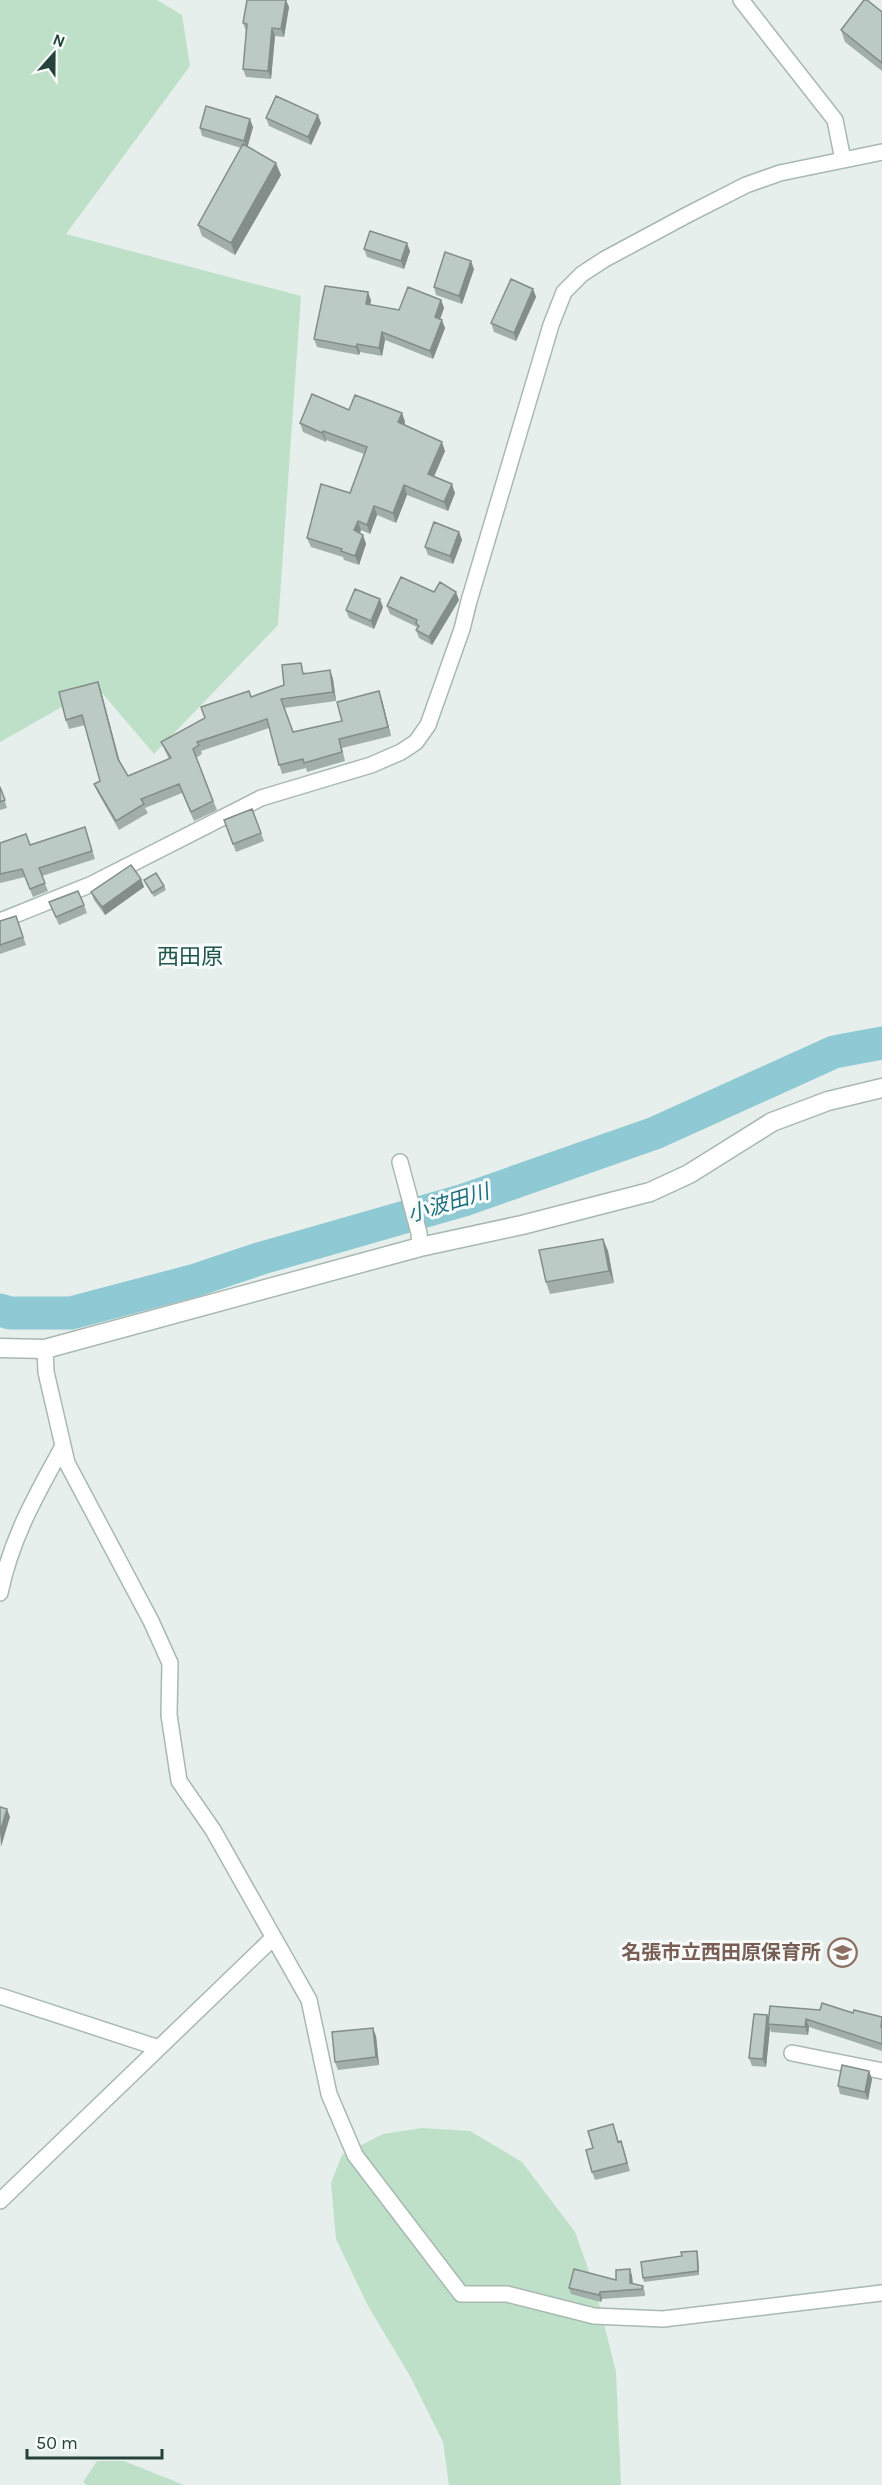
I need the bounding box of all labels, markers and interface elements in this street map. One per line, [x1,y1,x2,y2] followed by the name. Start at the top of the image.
[24,24,84,84] north arrow
[50,30,68,51] text: N
[157,944,223,970] district label: 西田原
[404,1179,494,1227] water label: 小波田川
[826,1936,858,1968] school or university icon: 名張市立西田原保育所
[621,1941,821,1964] place label: 名張市立西田原保育所
[27,2422,162,2460] scale bar
[36,2432,78,2454] text: 50 m

